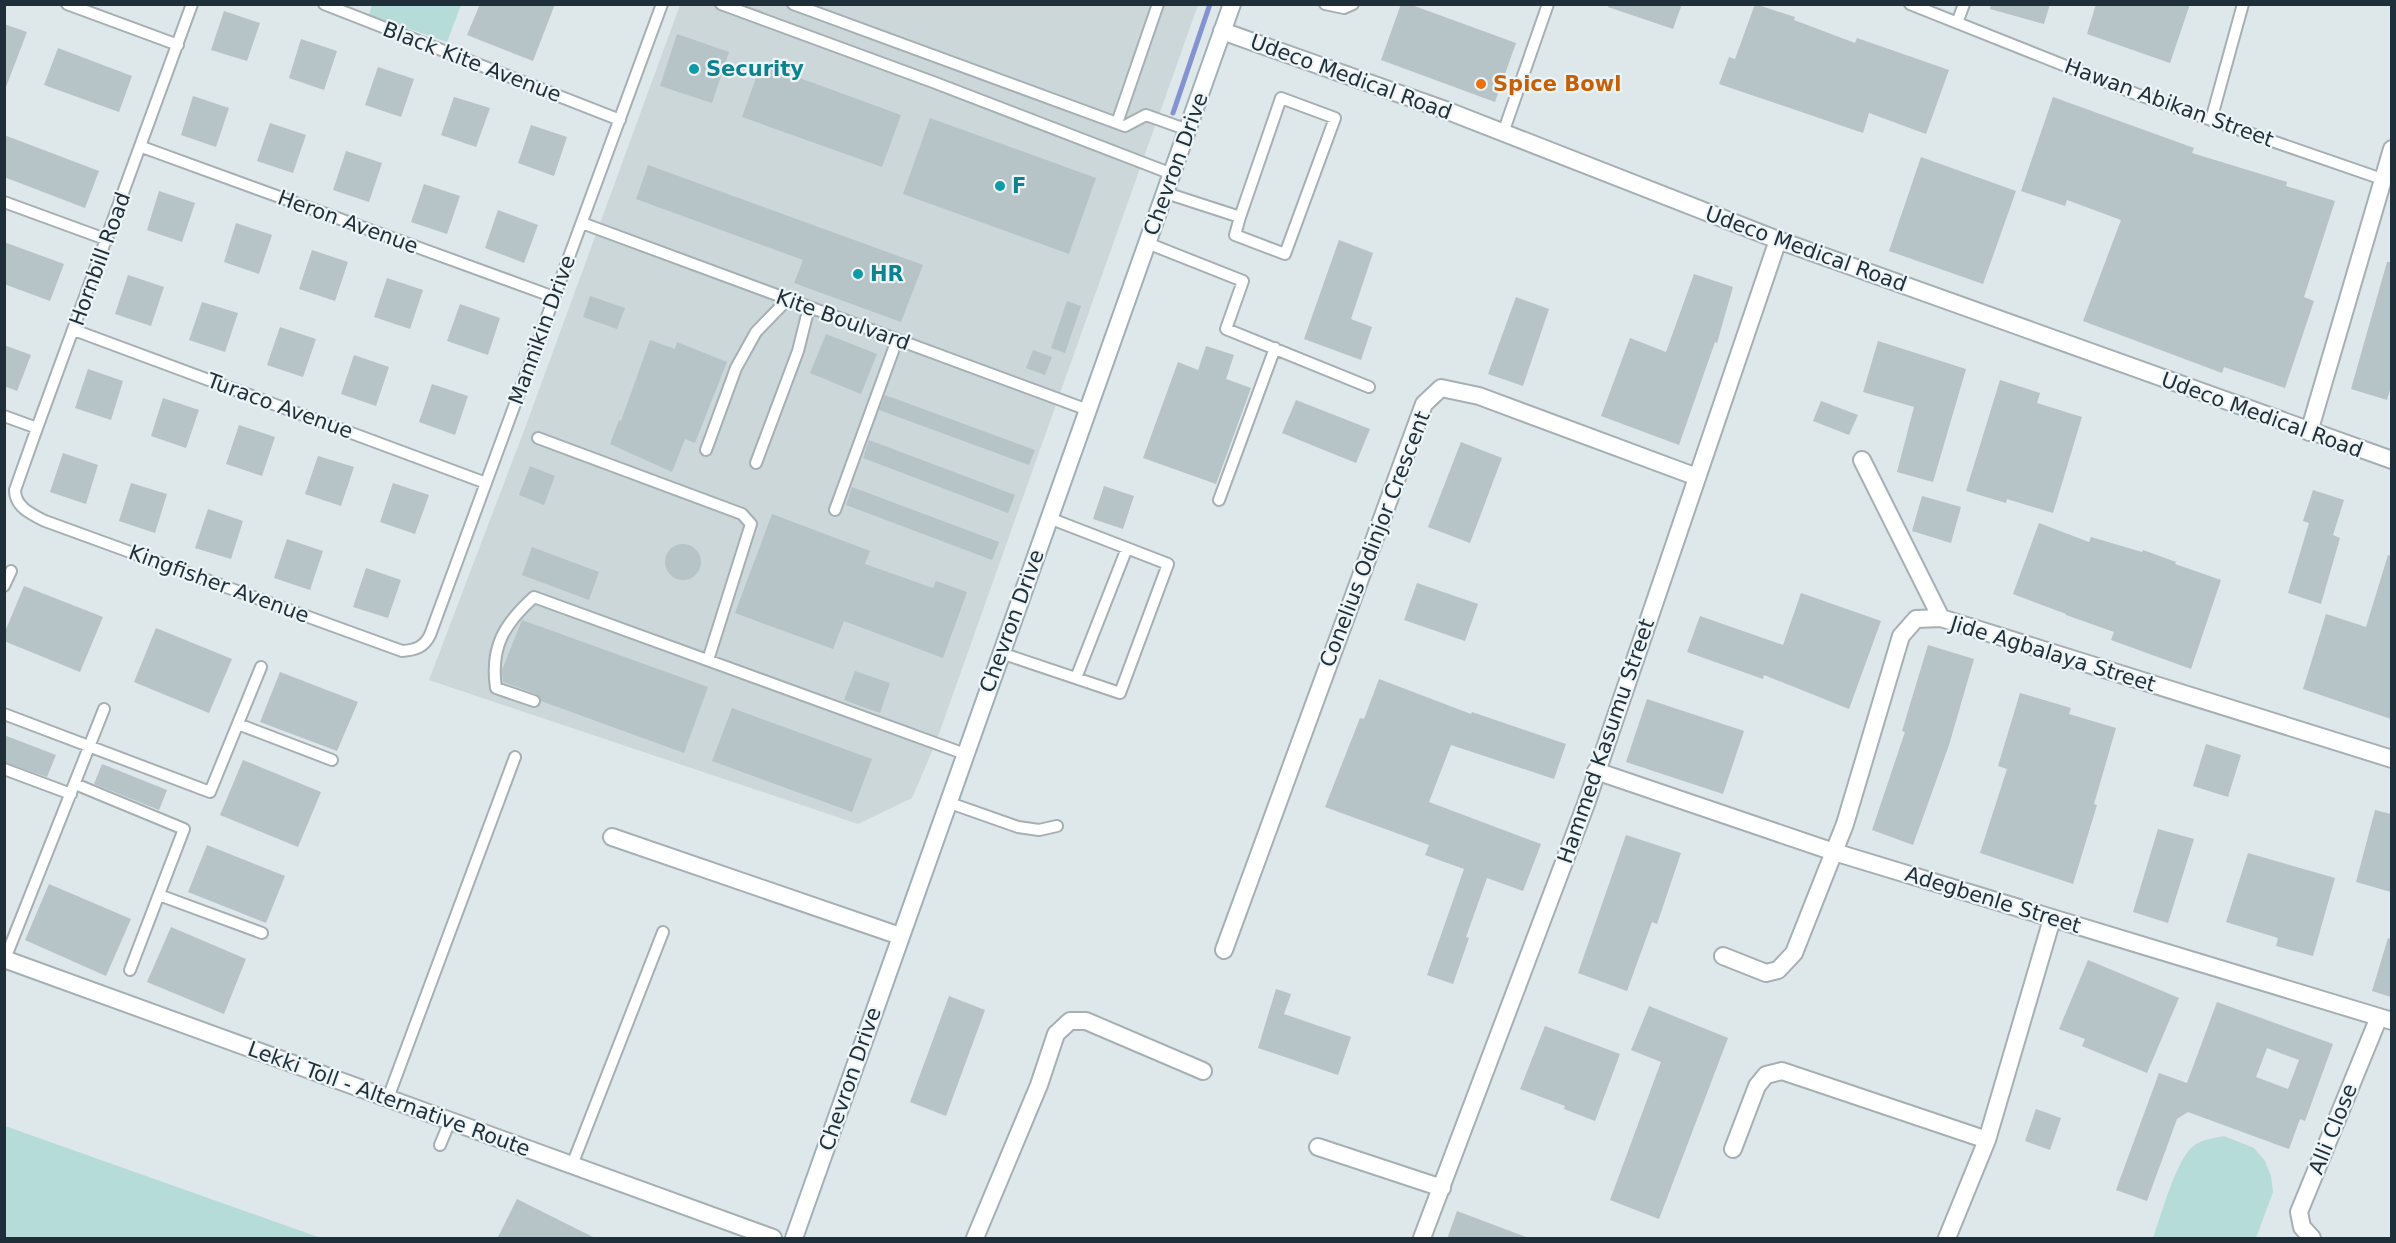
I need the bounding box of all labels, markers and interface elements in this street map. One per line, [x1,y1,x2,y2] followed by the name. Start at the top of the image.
[379,17,565,107] street label: Black Kite Avenue
[1247,29,1455,125] street label: Udeco Medical Road
[2061,54,2277,152] street label: Hawan Abikan Street
[706,57,804,81] place label: Security
[687,62,701,76] marker: Security
[1493,72,1621,96] place label: Spice Bowl
[1474,77,1488,91] marker: Spice Bowl
[1139,89,1213,239] street label: Chevron Drive
[1012,174,1026,198] place label: F
[993,179,1007,193] marker: F
[274,185,422,259] street label: Heron Avenue
[65,189,135,329] street label: Hornbill Road
[1702,201,1910,297] street label: Udeco Medical Road
[504,252,580,408] street label: Mannikin Drive
[870,262,904,286] place label: HR
[851,267,865,281] marker: HR
[773,285,913,355] street label: Kite Boulvard
[2158,367,2366,463] street label: Udeco Medical Road
[203,368,356,444] street label: Turaco Avenue
[1315,408,1435,670] street label: Conelius Odinjor Crescent
[126,540,312,628] street label: Kingfisher Avenue
[975,546,1049,696] street label: Chevron Drive
[1946,611,2159,697] street label: Jide Agbalaya Street
[1553,615,1659,867] street label: Hammed Kasumu Street
[1902,862,2084,938] street label: Adegbenle Street
[814,1004,886,1154] street label: Chevron Drive
[245,1037,533,1161] street label: Lekki Toll - Alternative Route
[2304,1080,2362,1178] street label: Alli Close

